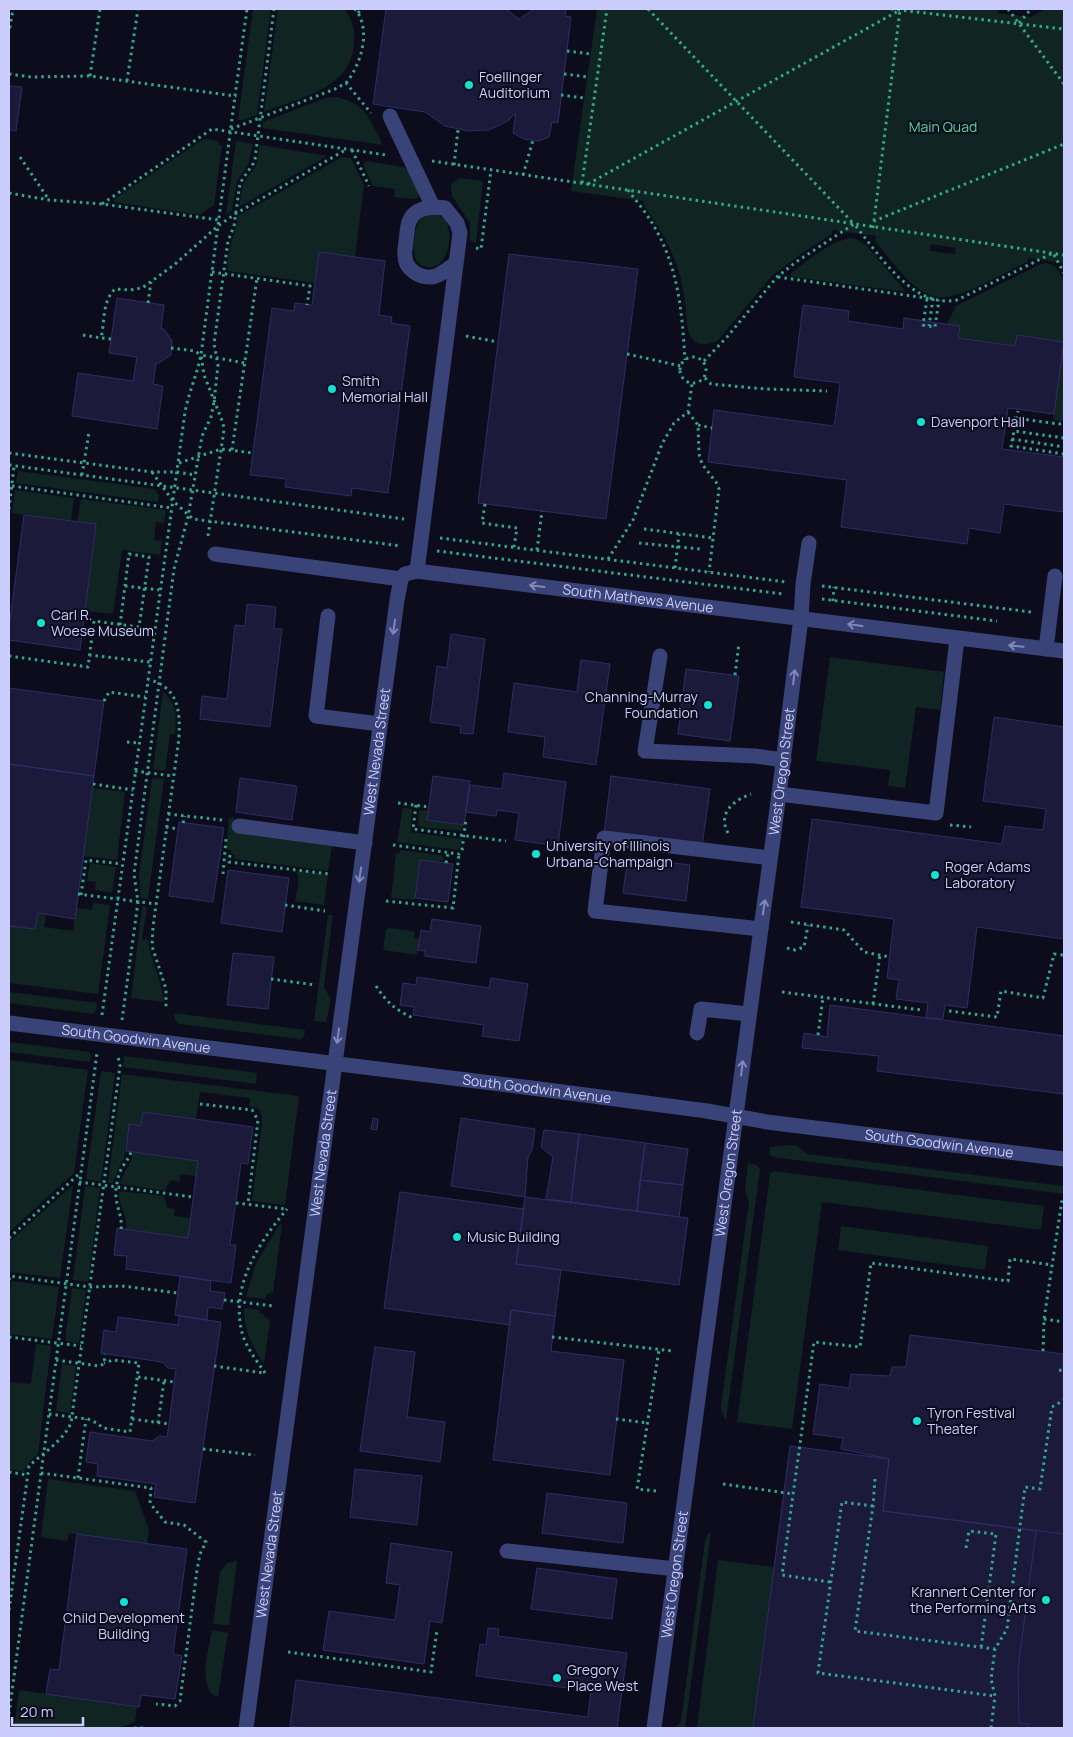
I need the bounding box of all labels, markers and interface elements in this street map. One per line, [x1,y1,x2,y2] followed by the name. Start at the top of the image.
[479,67,550,102] place label: Foellinger Auditorium
[463,79,475,91] marker: Foellinger Auditorium
[909,117,977,136] park label: Main Quad
[342,371,428,406] place label: Smith Memorial Hall
[326,383,338,395] marker: Smith Memorial Hall
[931,412,1025,431] place label: Davenport Hall
[915,416,927,428] marker: Davenport Hall
[562,579,715,617] street label: South Mathews Avenue
[529,581,545,591] one-way arrow
[51,605,154,640] place label: Carl R. Woese Museum
[35,617,47,629] marker: Carl R. Woese Museum
[388,619,398,635] one-way arrow
[847,620,863,630] one-way arrow
[1008,641,1024,651] one-way arrow
[789,669,799,685] one-way arrow
[358,686,394,816] street label: West Nevada Street
[585,687,699,722] place label: Channing-Murray Foundation
[702,699,714,711] marker: Channing-Murray Foundation
[764,706,799,836] street label: West Oregon Street
[546,836,673,871] place label: University of Illinois Urbana-Champaign
[530,848,542,860] marker: University of Illinois Urbana-Champaign
[945,857,1031,892] place label: Roger Adams Laboratory
[355,866,365,882] one-way arrow
[929,869,941,881] marker: Roger Adams Laboratory
[759,899,769,915] one-way arrow
[61,1020,212,1057] street label: South Goodwin Avenue
[333,1027,343,1043] one-way arrow
[737,1060,747,1076] one-way arrow
[461,1069,613,1107] street label: South Goodwin Avenue
[305,1088,340,1218] street label: West Nevada Street
[710,1108,746,1238] street label: West Oregon Street
[864,1124,1015,1162] street label: South Goodwin Avenue
[467,1227,560,1246] place label: Music Building
[451,1231,463,1243] marker: Music Building
[927,1403,1015,1438] place label: Tyron Festival Theater
[911,1415,923,1427] marker: Tyron Festival Theater
[251,1489,287,1619] street label: West Nevada Street
[656,1509,692,1639] street label: West Oregon Street
[910,1582,1036,1617] place label: Krannert Center for the Performing Arts
[1040,1594,1052,1606] marker: Krannert Center for the Performing Arts
[118,1596,130,1608] marker: Child Development Building
[63,1608,185,1643] place label: Child Development Building
[567,1660,639,1695] place label: Gregory Place West
[551,1672,563,1684] marker: Gregory Place West
[12,1694,84,1726] scale bar
[20,1701,53,1722] text: 20 m

